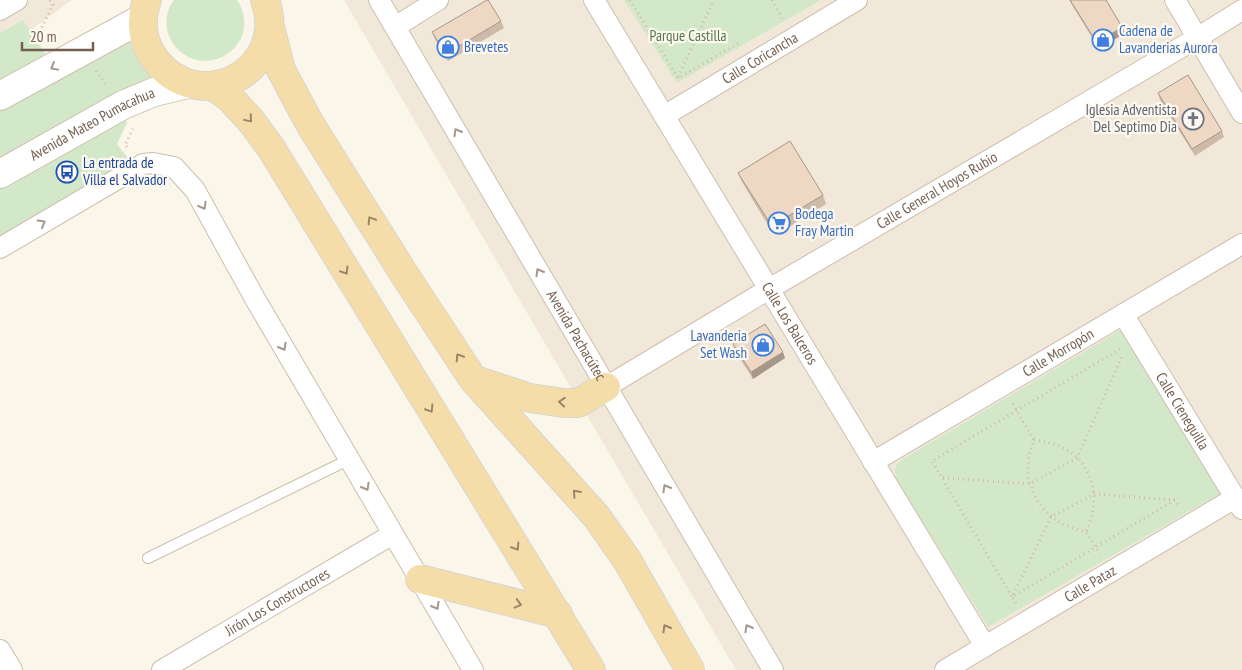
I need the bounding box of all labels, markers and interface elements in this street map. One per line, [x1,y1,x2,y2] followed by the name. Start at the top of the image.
[22,20,94,52] scale bar
[1119,21,1218,57] place label: Cadena de Lavanderias Aurora
[650,26,726,45] park label: Parque Castilla
[30,27,56,46] text: 20 m
[718,28,801,88] street label: Calle Coricancha
[1091,28,1115,52] shop icon: Cadena de Lavanderias Aurora
[436,35,460,59] shop icon: Brevetes
[464,37,508,56] place label: Brevetes
[50,61,59,71] one-way arrow
[26,83,157,164] street label: Avenida Mateo Pumacahua
[1085,100,1177,136] place label: Iglesia Adventista Del Septimo Dia
[1181,107,1205,131] church icon: Iglesia Adventista Del Septimo Dia
[243,113,252,122] one-way arrow
[453,129,463,138] one-way arrow
[873,147,1001,233] street label: Calle General Hoyos Rubio
[82,153,168,189] place label: La entrada de Villa el Salvador
[55,160,79,184] bus stop icon: La entrada de Villa el Salvador
[197,200,207,209] one-way arrow
[795,204,854,240] place label: Bodega Fray Martin
[767,211,791,235] supermarket icon: Bodega Fray Martin
[367,217,377,226] one-way arrow
[37,220,46,230] one-way arrow
[338,265,348,274] one-way arrow
[536,269,546,278] one-way arrow
[758,278,822,368] street label: Calle Los Balceros
[543,286,611,384] street label: Avenida Pachacútec
[1019,324,1097,381] street label: Calle Morropón
[691,326,747,362] place label: Lavanderia Set Wash
[751,333,775,357] shop icon: Lavanderia Set Wash
[277,341,287,350] one-way arrow
[455,353,465,362] one-way arrow
[1152,369,1214,453] street label: Calle Cieneguilla
[558,397,566,408] one-way arrow
[424,403,434,412] one-way arrow
[359,482,369,491] one-way arrow
[662,484,672,493] one-way arrow
[573,490,582,499] one-way arrow
[509,541,519,550] one-way arrow
[1061,561,1119,606] street label: Calle Pataz
[221,563,333,640] street label: Jirón Los Constructores
[513,598,522,609] one-way arrow
[429,600,439,609] one-way arrow
[662,624,672,633] one-way arrow
[745,624,755,633] one-way arrow

